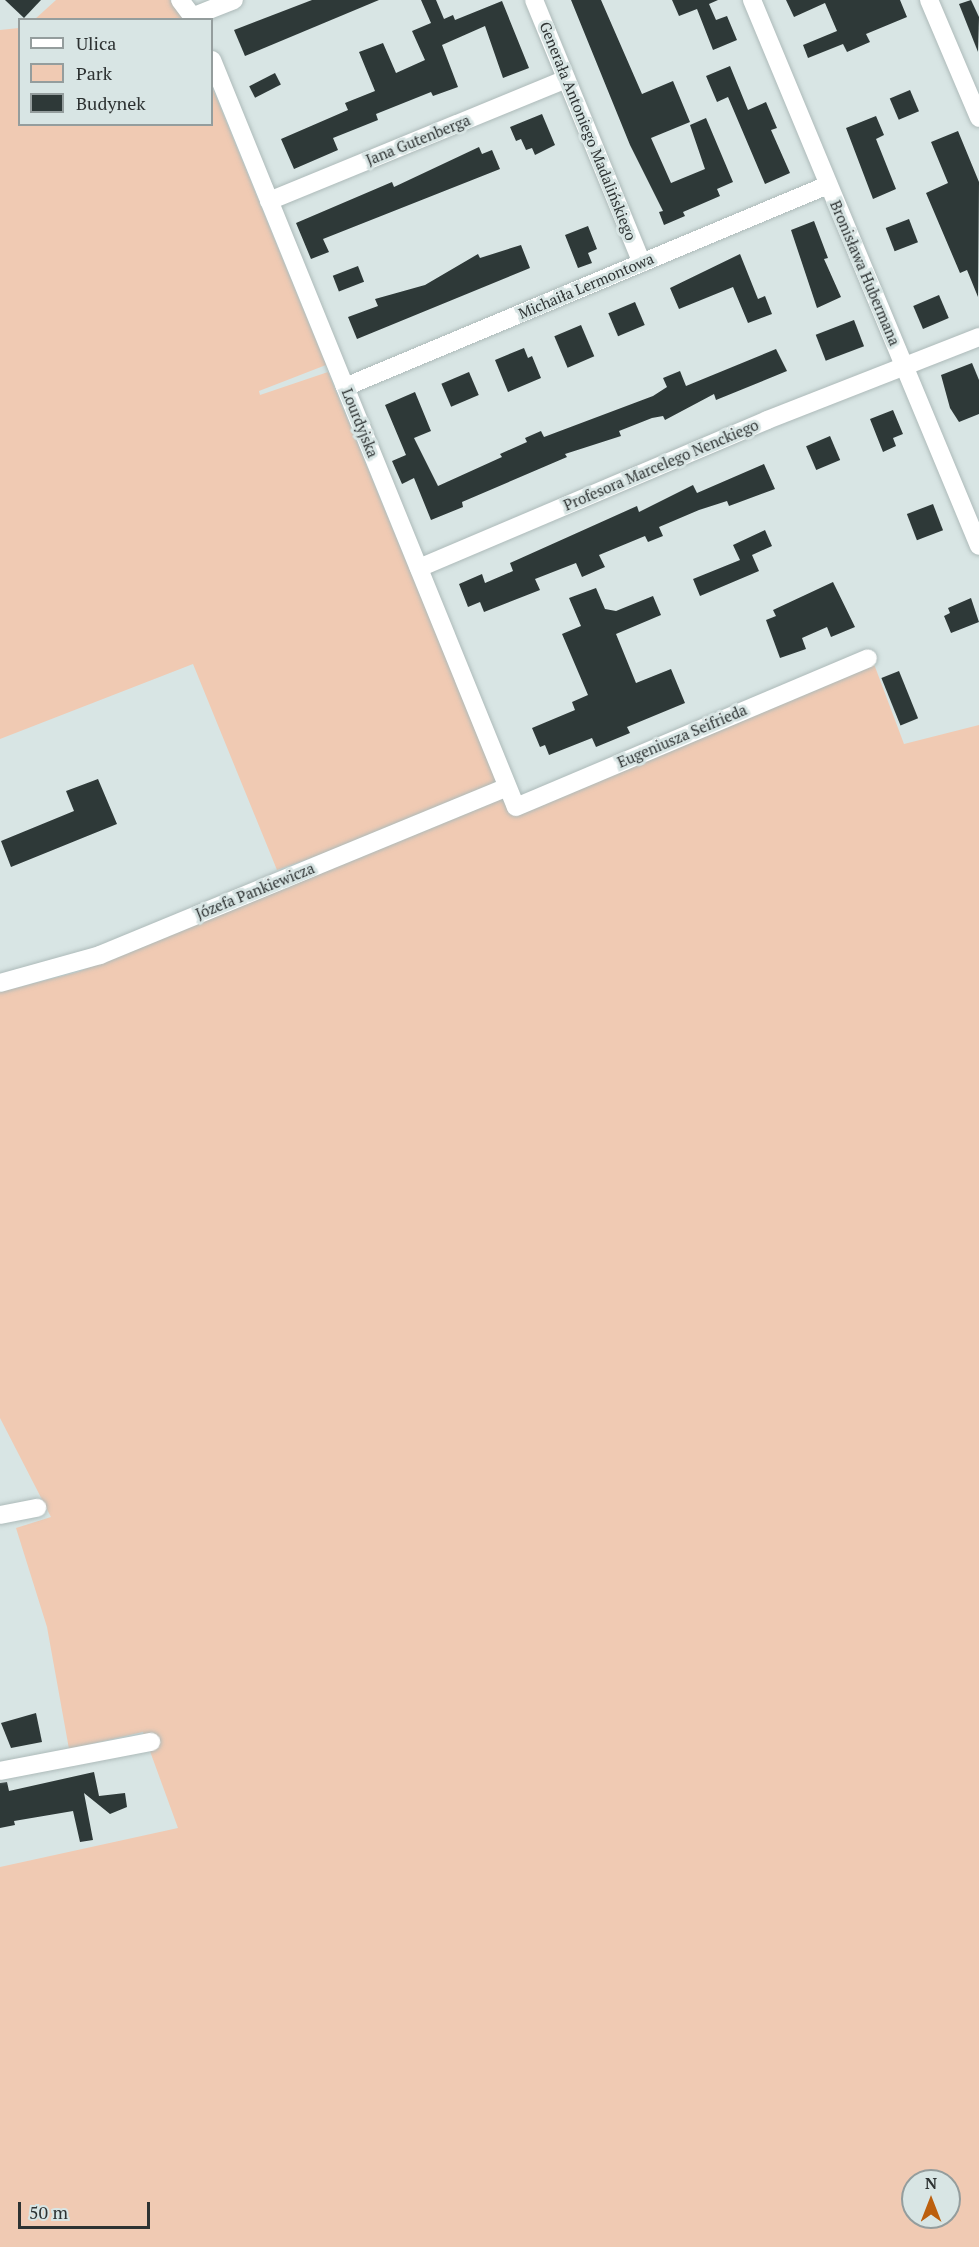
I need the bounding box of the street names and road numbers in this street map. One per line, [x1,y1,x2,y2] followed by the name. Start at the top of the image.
[536,19,640,243] street label: Generała Antoniego Madalińskiego
[363,111,473,169] street label: Jana Gutenberga
[826,198,904,348] street label: Bronisława Hubermana
[516,249,656,323] street label: Michaiła Lermontowa
[338,386,382,460] street label: Lourdyjska
[561,416,761,514] street label: Profesora Marcelego Nenckiego
[615,701,749,771] street label: Eugeniusza Seifrieda
[193,859,317,923] street label: Józefa Pankiewicza

